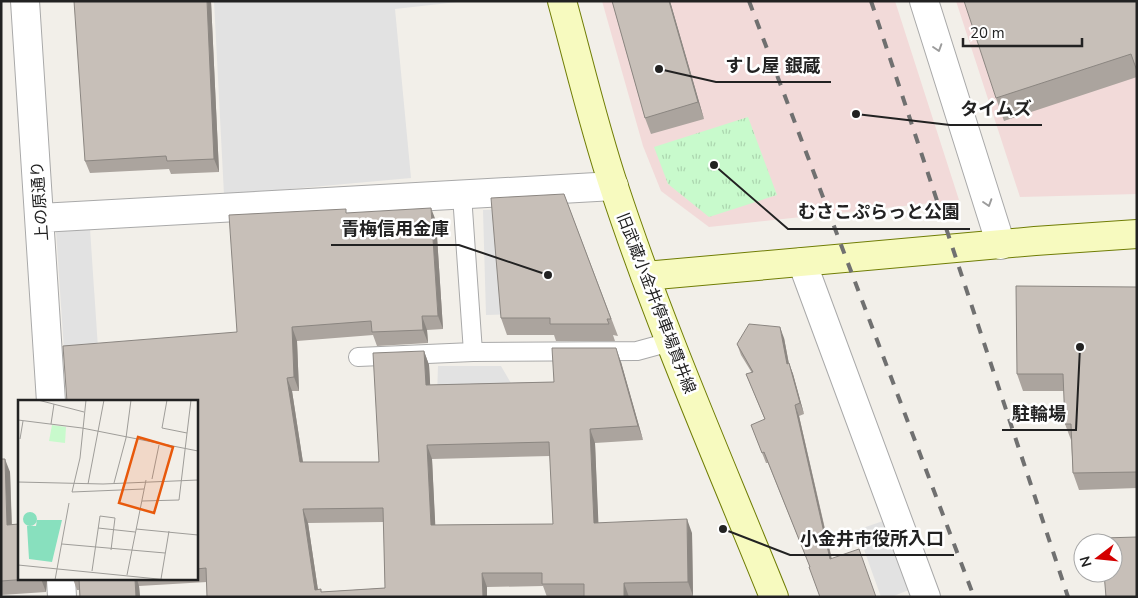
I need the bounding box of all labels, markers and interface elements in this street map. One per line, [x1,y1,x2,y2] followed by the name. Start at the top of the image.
[963,15,1082,47] scale bar
[970,23,1005,43] text: 20 m
[933,43,943,51] one-way arrow
[716,49,831,82] callout: すし屋 銀蔵
[726,54,820,78] text: すし屋 銀蔵
[950,92,1042,125] callout: タイムズ
[960,97,1032,121] text: タイムズ
[26,160,54,242] street label: 上の原通り
[788,196,970,229] callout: むさこぷらっと公園
[982,198,992,206] one-way arrow
[798,200,960,224] text: むさこぷらっと公園
[611,210,701,397] street label: 旧武蔵小金井停車場貫井線
[331,212,459,245] callout: 青梅信用金庫
[341,217,449,241] text: 青梅信用金庫
[1002,397,1076,430] callout: 駐輪場
[18,400,198,580] inset map
[1012,402,1066,426] text: 駐輪場
[790,522,954,555] callout: 小金井市役所入口
[800,527,944,551] text: 小金井市役所入口
[1073,533,1123,583] north arrow
[1075,554,1097,569] text: N

